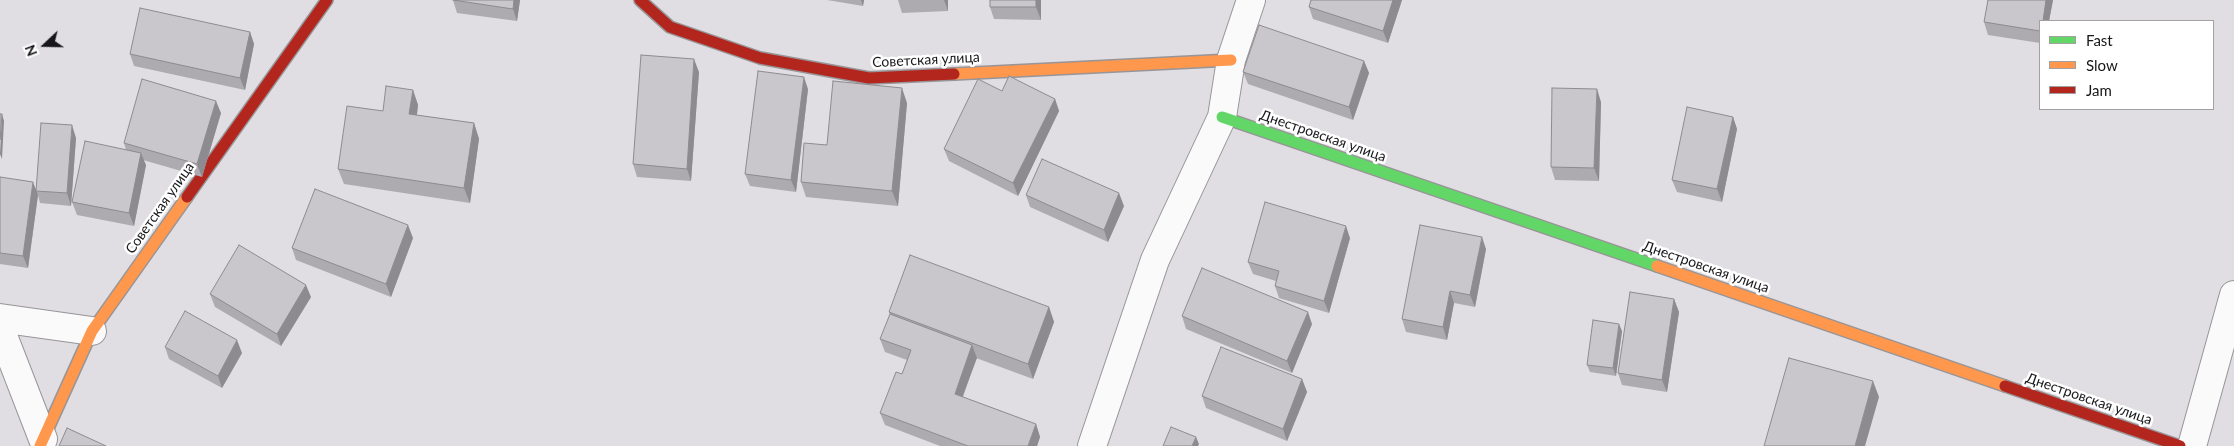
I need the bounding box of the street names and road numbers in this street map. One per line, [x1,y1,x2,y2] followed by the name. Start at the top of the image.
[872,49,980,71] street label: Советская улица
[1258,107,1388,165] street label: Днестровская улица
[122,159,198,257] street label: Советская улица
[1641,238,1771,296] street label: Днестровская улица
[2024,370,2154,428] street label: Днестровская улица

